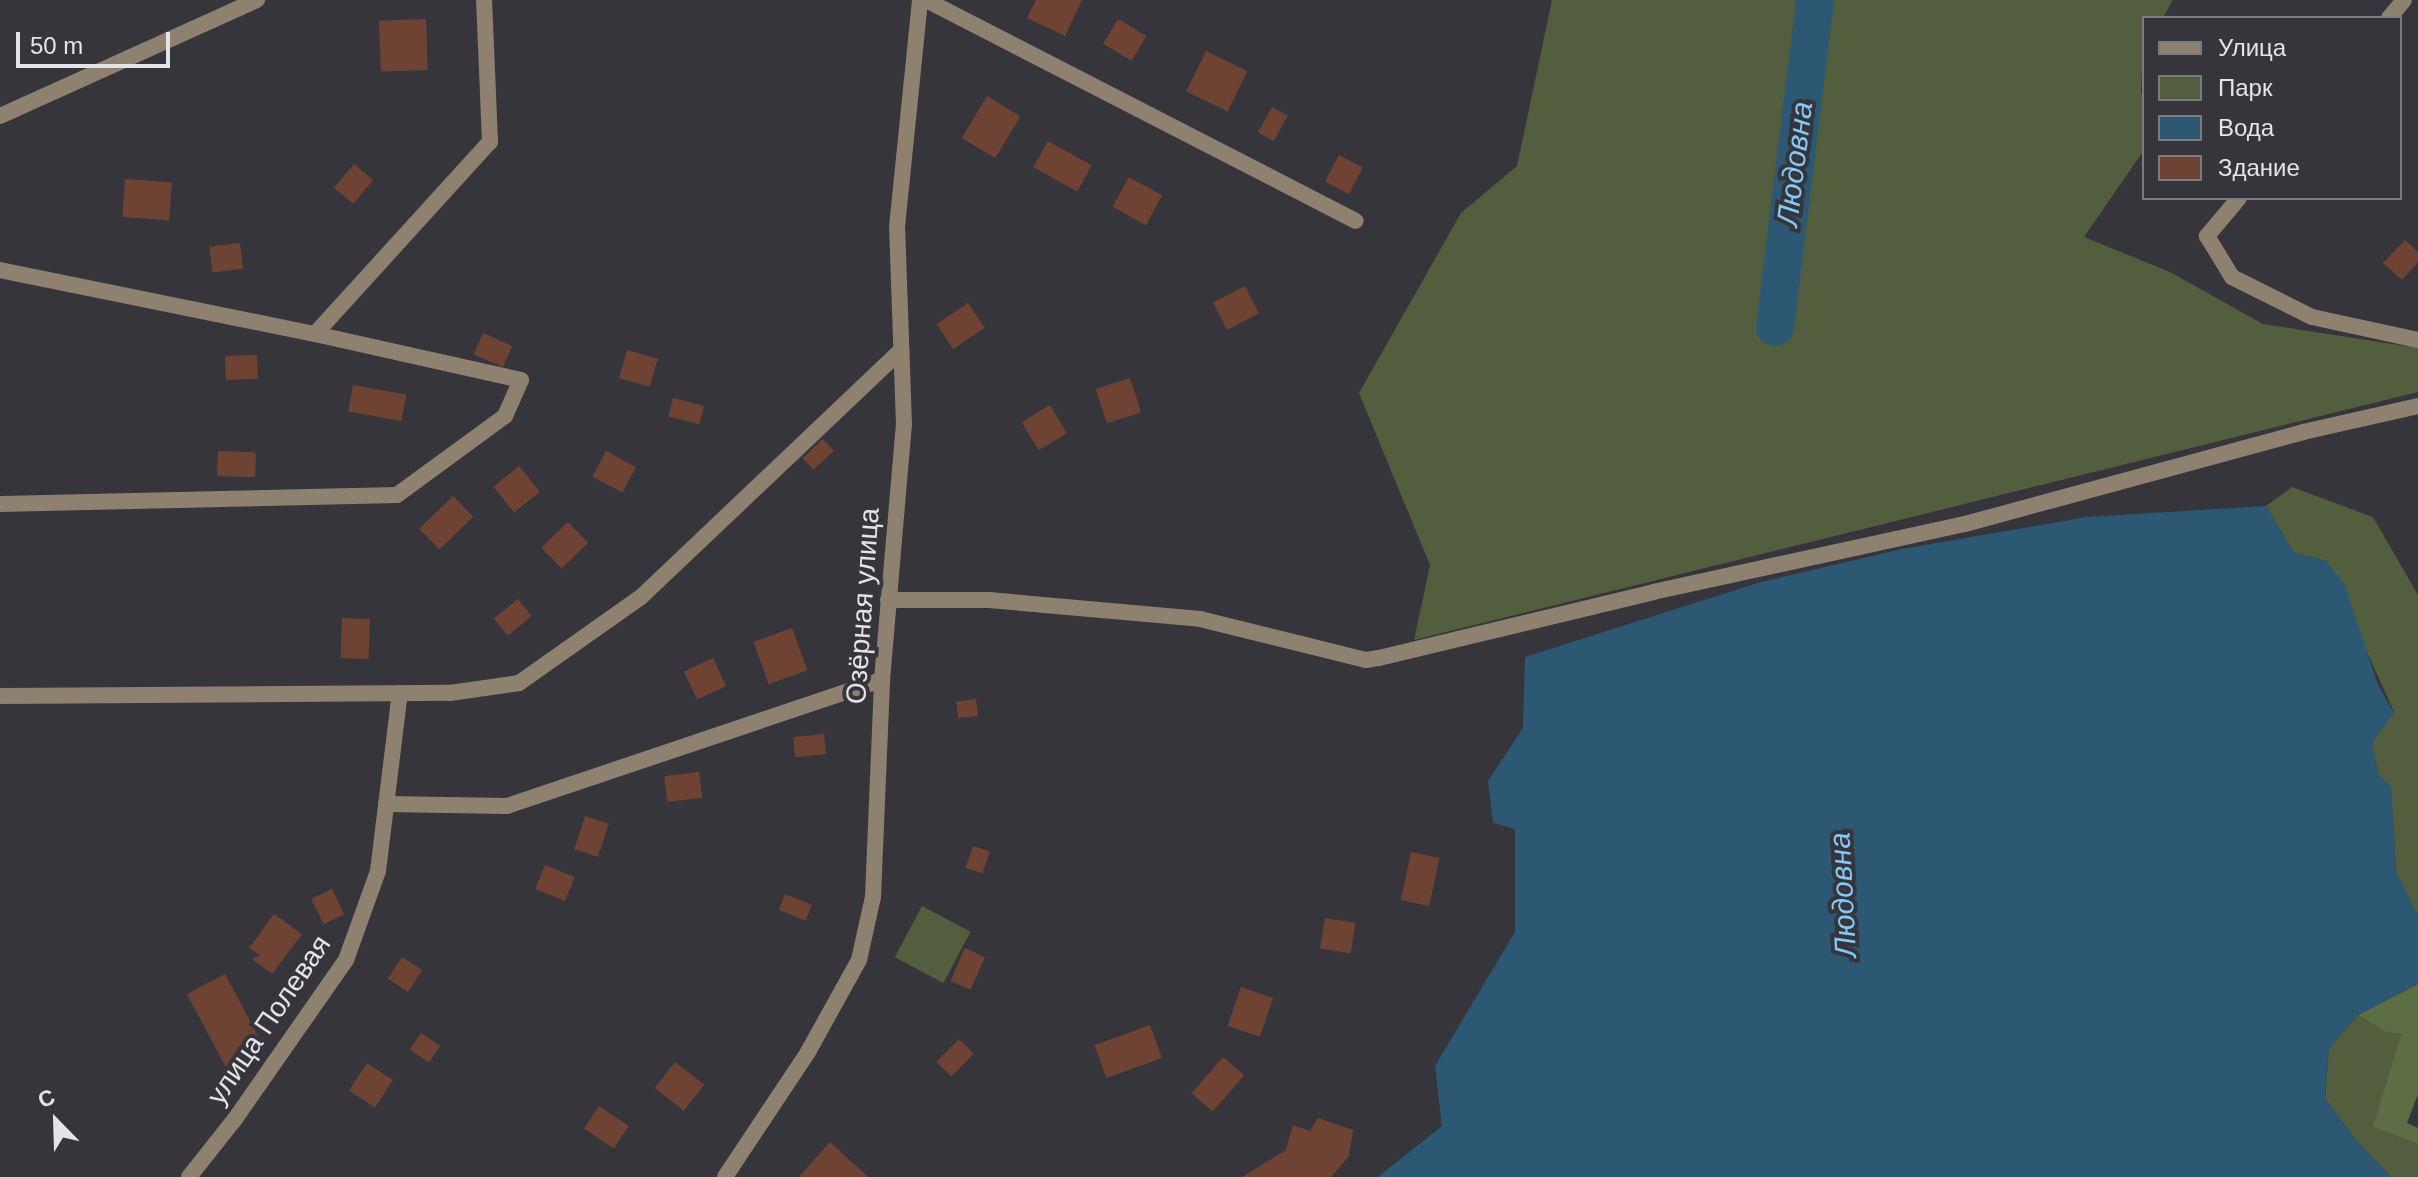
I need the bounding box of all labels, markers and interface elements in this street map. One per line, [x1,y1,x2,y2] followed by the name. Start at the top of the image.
[20,16,174,66] scale bar
[2142,16,2402,200] legend
[30,32,83,59] text: 50 m
[2218,34,2286,61] text: Улица
[2218,74,2272,101] text: Парк
[1770,100,1820,228] water label: Людовна
[2218,114,2274,141] text: Вода
[2218,154,2300,181] text: Здание
[839,507,887,705] street label: Озёрная улица
[1822,832,1864,958] water label: Людовна
[200,929,338,1111] street label: улица Полевая
[16,1081,96,1161] north arrow
[34,1084,59,1113] text: С

